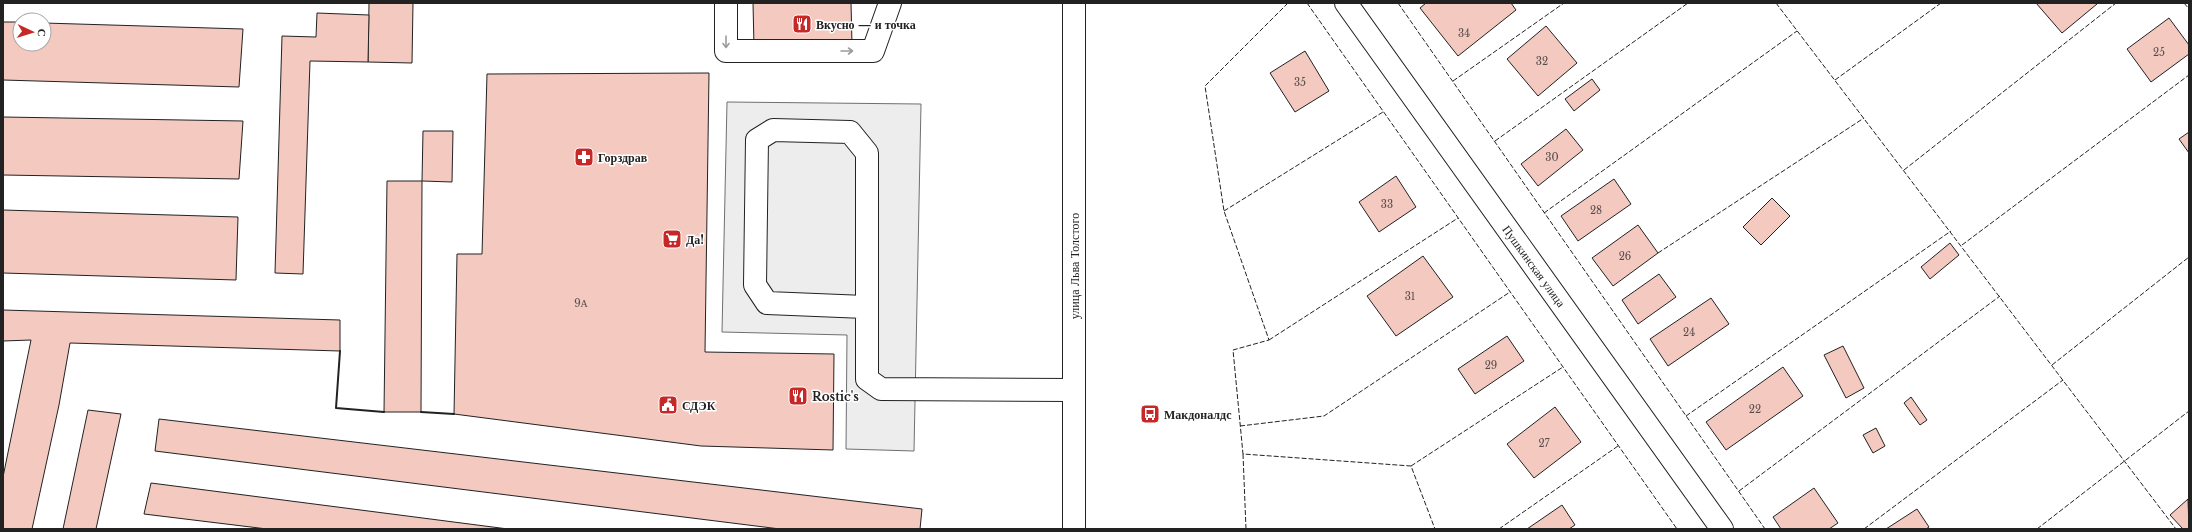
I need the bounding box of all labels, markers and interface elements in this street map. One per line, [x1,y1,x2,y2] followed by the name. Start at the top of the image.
[12,12,52,52] north arrow
[791,13,813,35] restaurant icon: Вкусно — и точка
[816,17,916,32] place label: Вкусно — и точка
[1458,27,1470,40] house number: 34
[35,28,49,37] text: С
[722,35,730,48] one-way arrow
[2153,46,2165,59] house number: 25
[840,47,853,55] one-way arrow
[1536,55,1548,68] house number: 32
[1294,76,1306,89] house number: 35
[573,146,595,168] pharmacy icon: Горздрав
[598,150,648,165] place label: Горздрав
[1545,151,1559,164] house number: 30
[1381,198,1393,211] house number: 33
[1590,204,1602,217] house number: 28
[1067,213,1082,319] street label: улица Льва Толстого
[1499,222,1569,310] street label: Пушкинская улица
[661,228,683,250] supermarket icon: Да!
[686,232,704,247] place label: Да!
[1619,250,1631,263] house number: 26
[1405,290,1415,303] house number: 31
[574,297,589,310] house number: 9А
[1683,326,1695,339] house number: 24
[1485,359,1497,372] house number: 29
[787,385,809,407] restaurant icon: Rostic's
[812,389,859,404] place label: Rostic's
[657,394,679,416] public building icon: СДЭК
[682,398,716,413] place label: СДЭК
[1139,403,1161,425] bus stop icon: Макдоналдс
[1749,403,1761,416] house number: 22
[1164,407,1232,422] place label: Макдоналдс
[1538,437,1551,450] house number: 27

